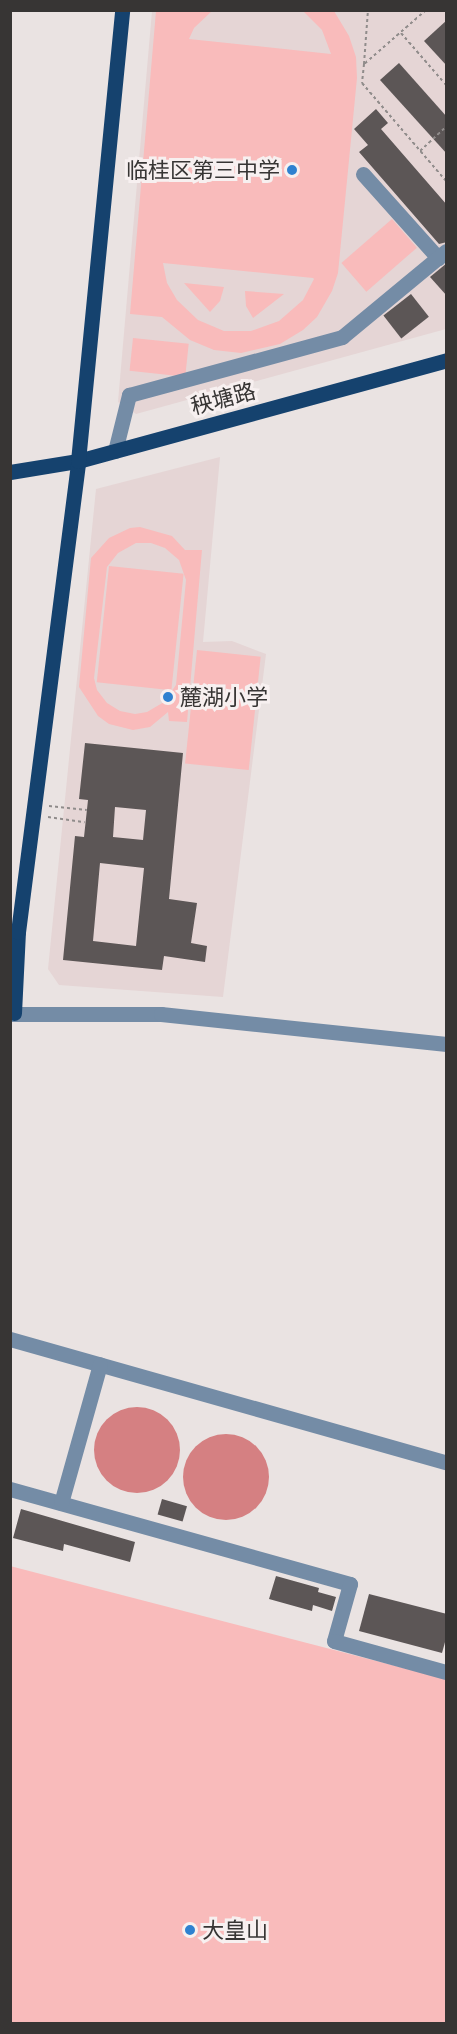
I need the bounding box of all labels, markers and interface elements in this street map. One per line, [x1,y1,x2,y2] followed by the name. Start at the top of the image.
[126,157,280,183] place label: 临桂区第三中学
[285,163,299,177] marker: 临桂区第三中学
[188,377,258,419] street label: 秧塘路
[180,684,268,710] place label: 麓湖小学
[161,690,175,704] marker: 麓湖小学
[202,1917,268,1943] place label: 大皇山
[183,1923,197,1937] marker: 大皇山

